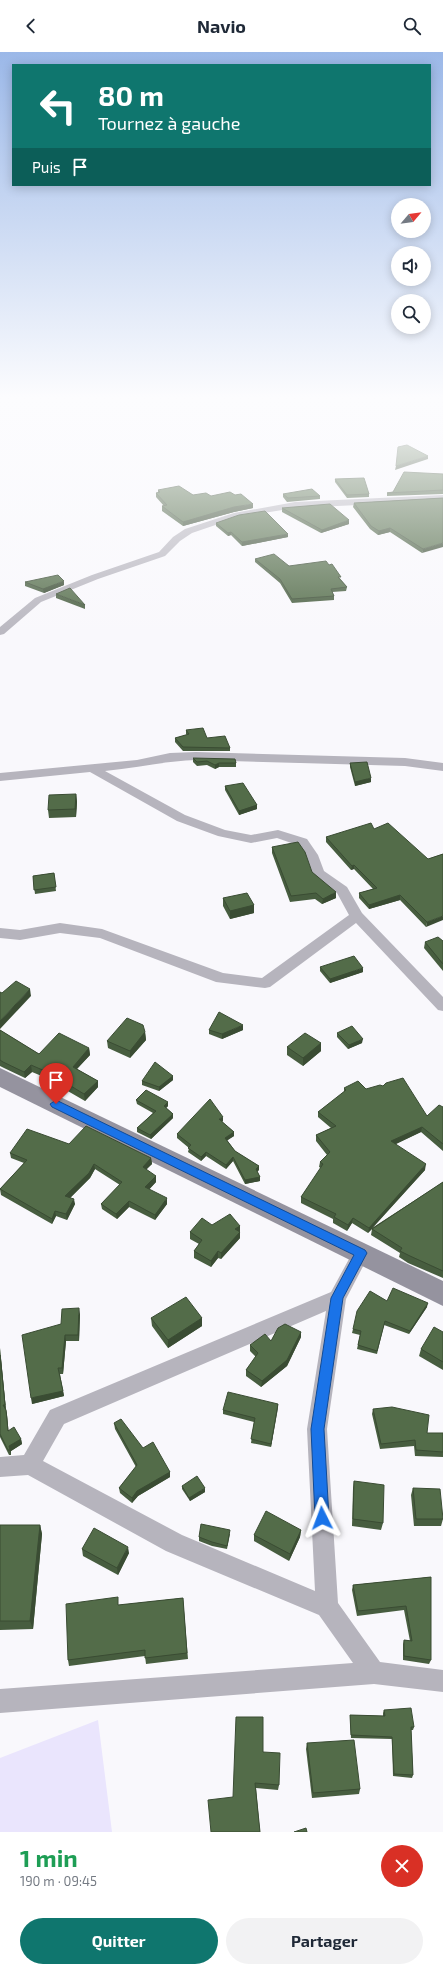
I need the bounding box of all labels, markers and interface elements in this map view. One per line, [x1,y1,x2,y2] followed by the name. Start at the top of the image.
[20,15,42,37] icon: back
[197,15,246,37] text: Navio
[401,15,423,37] icon: search
[98,78,164,112] text: 80 m
[32,80,84,132] icon: left
[98,112,240,134] text: Tournez à gauche
[69,156,91,178] icon: arrive
[32,158,61,176] text: Puis
[391,198,431,238] north arrow
[391,198,431,334] map controls
[391,246,431,286] button: sound
[391,294,431,334] button: search
[39,1063,73,1104] pin
[45,1069,67,1091] icon: arrive
[301,1497,343,1539] position arrow
[20,1843,78,1872] text: 1 min
[381,1845,423,1887] button: close
[20,1873,97,1889] text: 190 m · 09:45
[20,1918,218,1964] button: Quitter
[226,1918,423,1964] button: Partager

